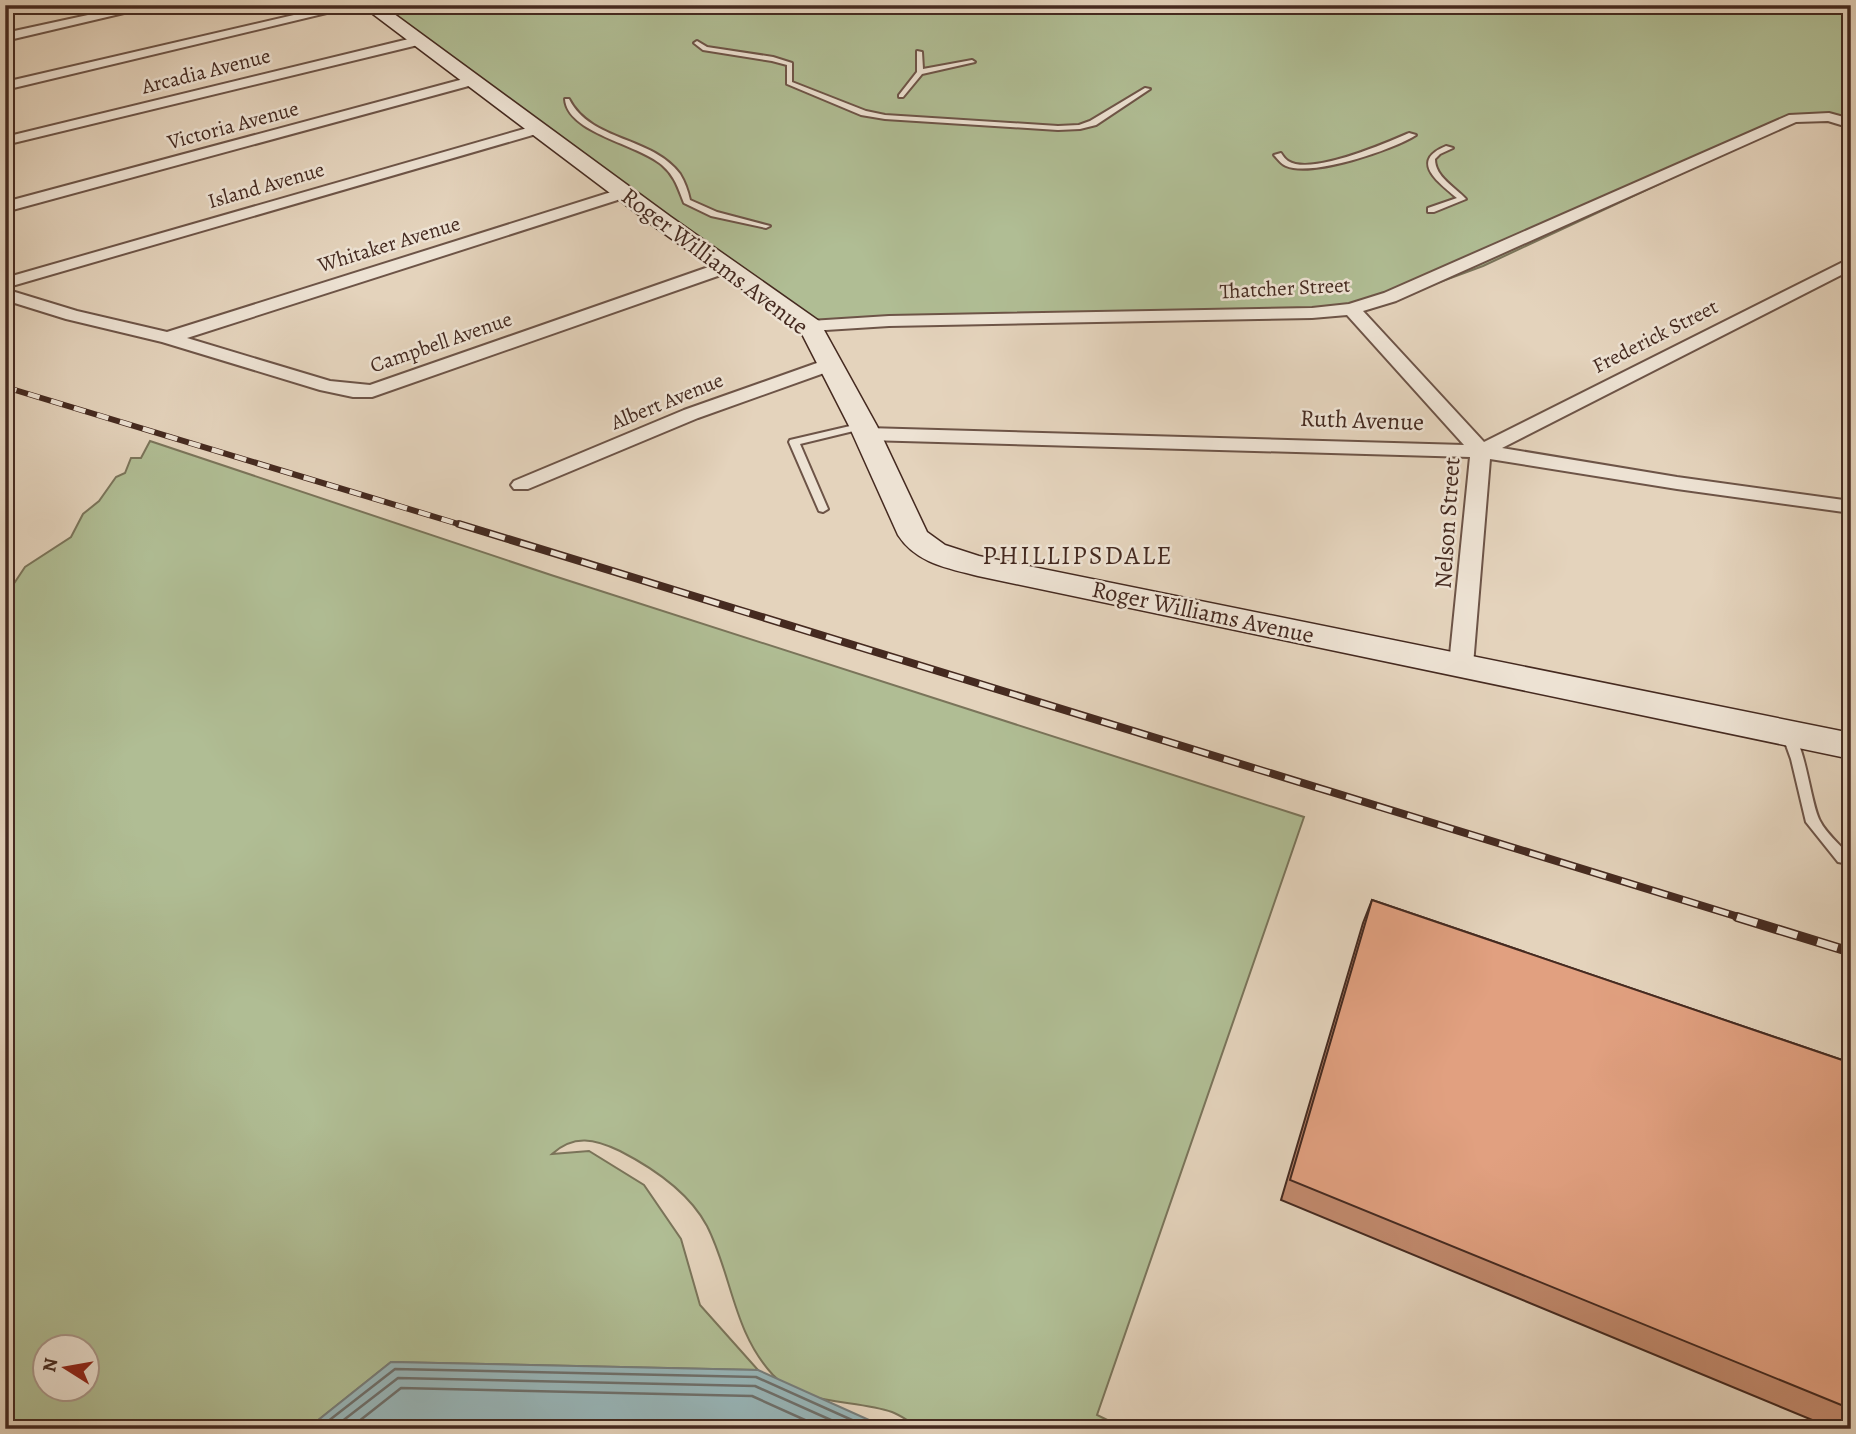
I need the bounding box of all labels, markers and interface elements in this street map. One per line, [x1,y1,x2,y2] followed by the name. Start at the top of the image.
[138,41,273,101] street label: Arcadia Avenue
[163,94,302,156] street label: Victoria Avenue
[204,155,328,215] street label: Island Avenue
[615,180,815,342] street label: Roger Williams Avenue
[313,209,464,279] street label: Whitaker Avenue
[1219,271,1351,305] street label: Thatcher Street
[1587,292,1723,380] street label: Frederick Street
[366,305,516,379] street label: Campbell Avenue
[606,366,727,437] street label: Albert Avenue
[1300,402,1424,438] street label: Ruth Avenue
[1426,456,1468,590] street label: Nelson Street
[982,538,1174,573] district label: PHILLIPSDALE
[1089,573,1317,651] street label: Roger Williams Avenue
[32,1332,102,1402] north arrow
[36,1356,64,1374] text: N

